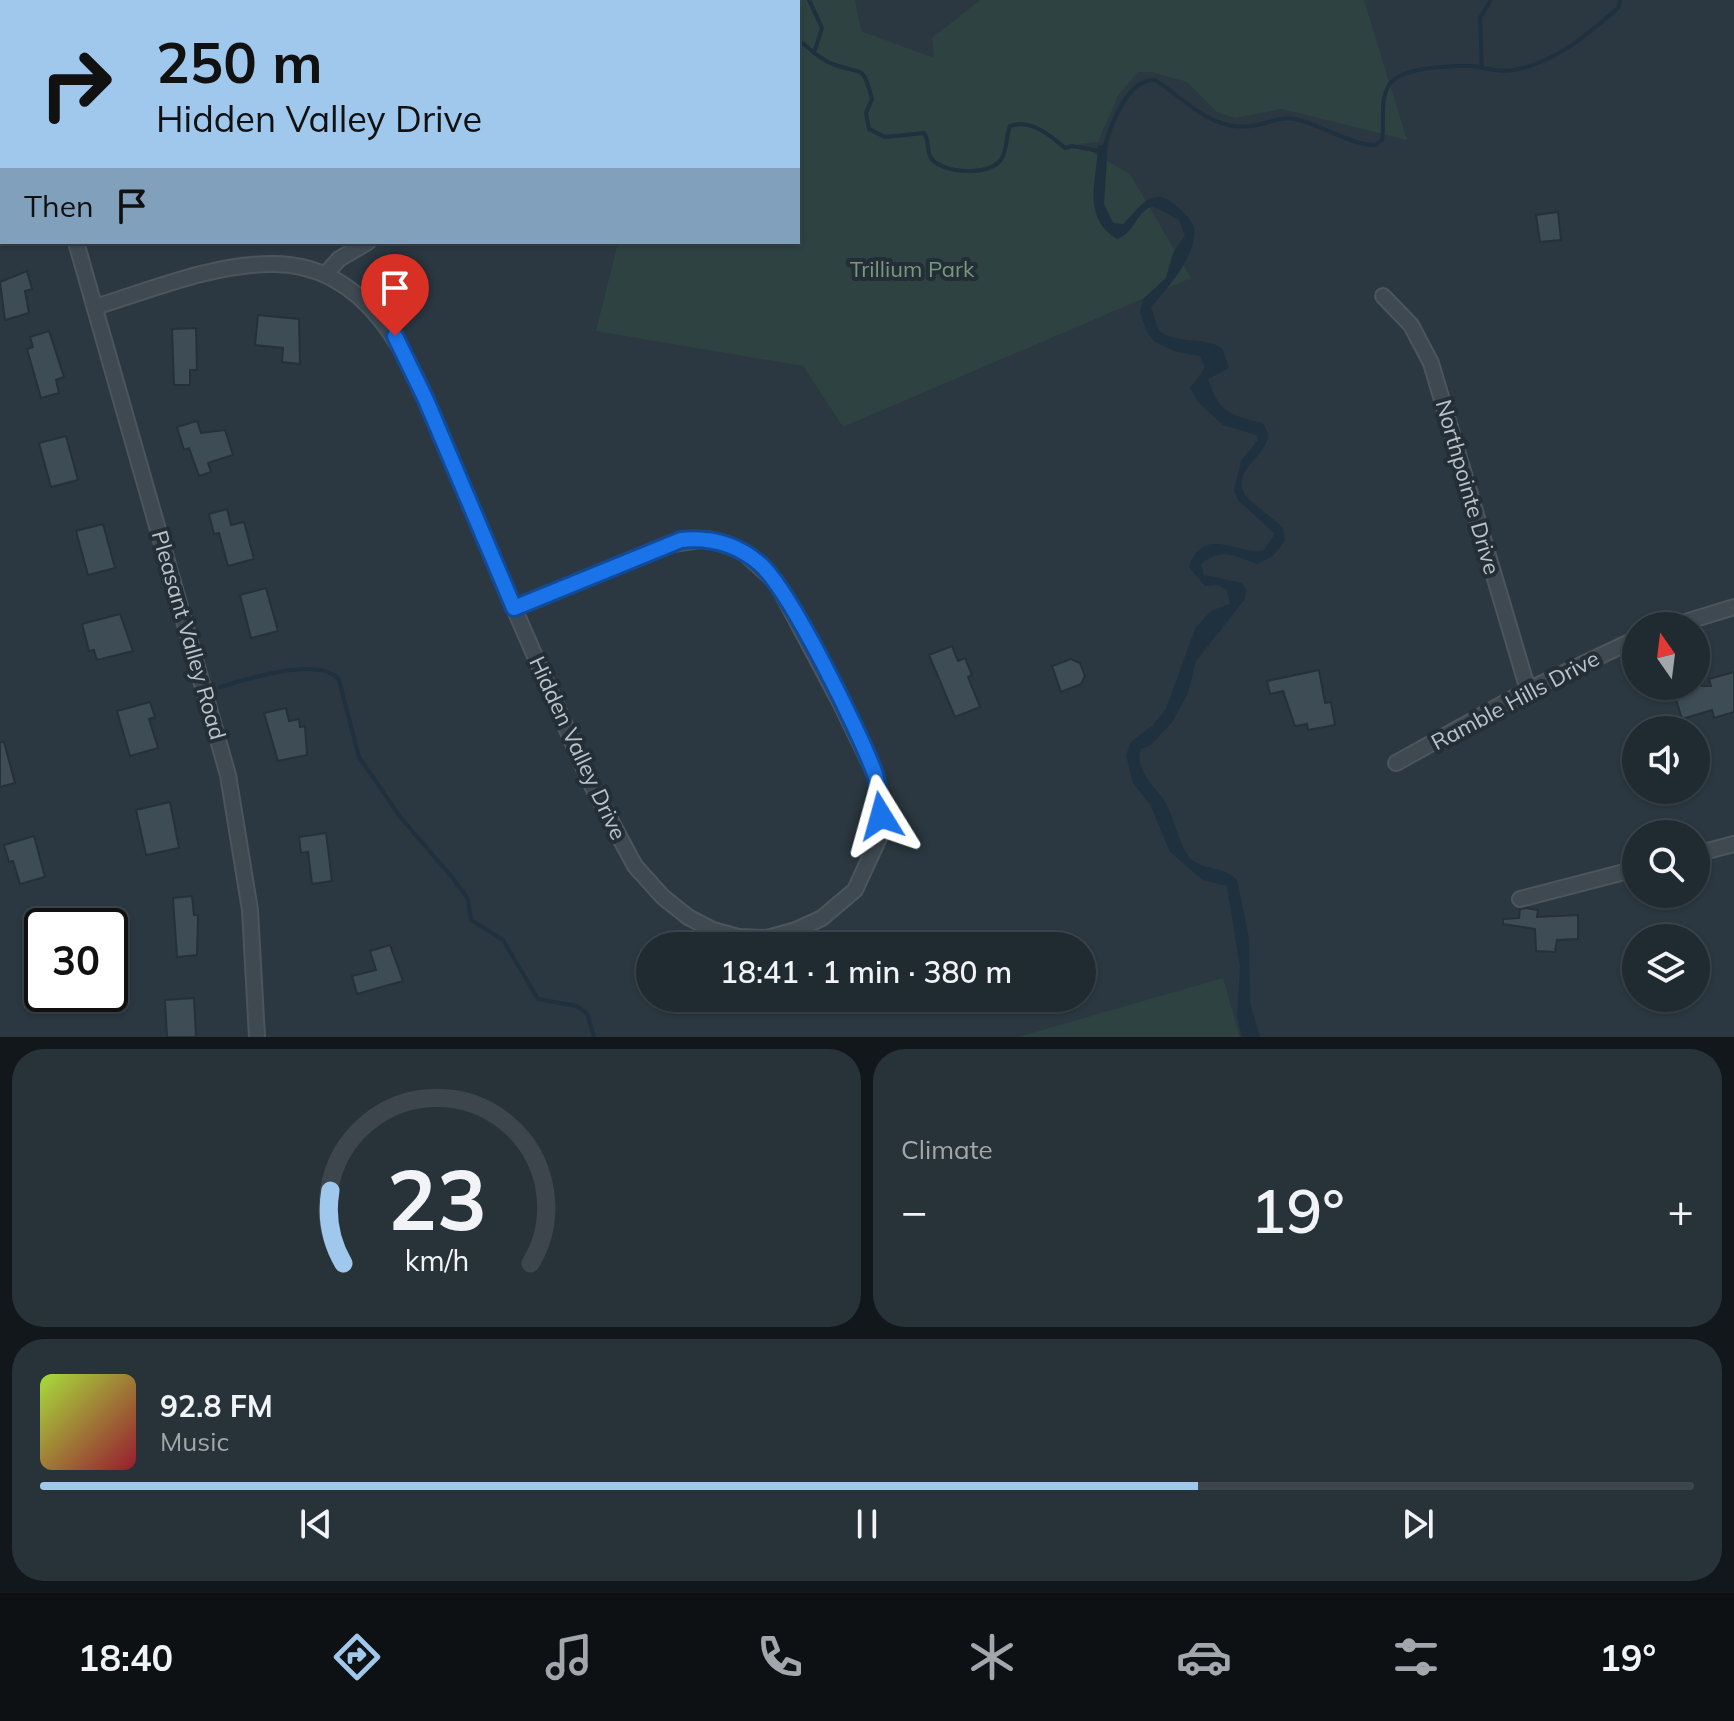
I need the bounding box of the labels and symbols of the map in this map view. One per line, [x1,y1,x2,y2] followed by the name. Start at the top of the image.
[361,254,429,336] pin
[850,255,975,283] park label: Trillium Park
[1430,396,1506,578] street label: Northpointe Drive
[146,527,232,743] street label: Pleasant Valley Road
[1622,612,1710,700] north arrow
[1426,644,1604,756] street label: Ramble Hills Drive
[523,652,633,844] street label: Hidden Valley Drive
[839,774,923,858] position arrow
[24,908,128,1012] speed limit sign: 30

